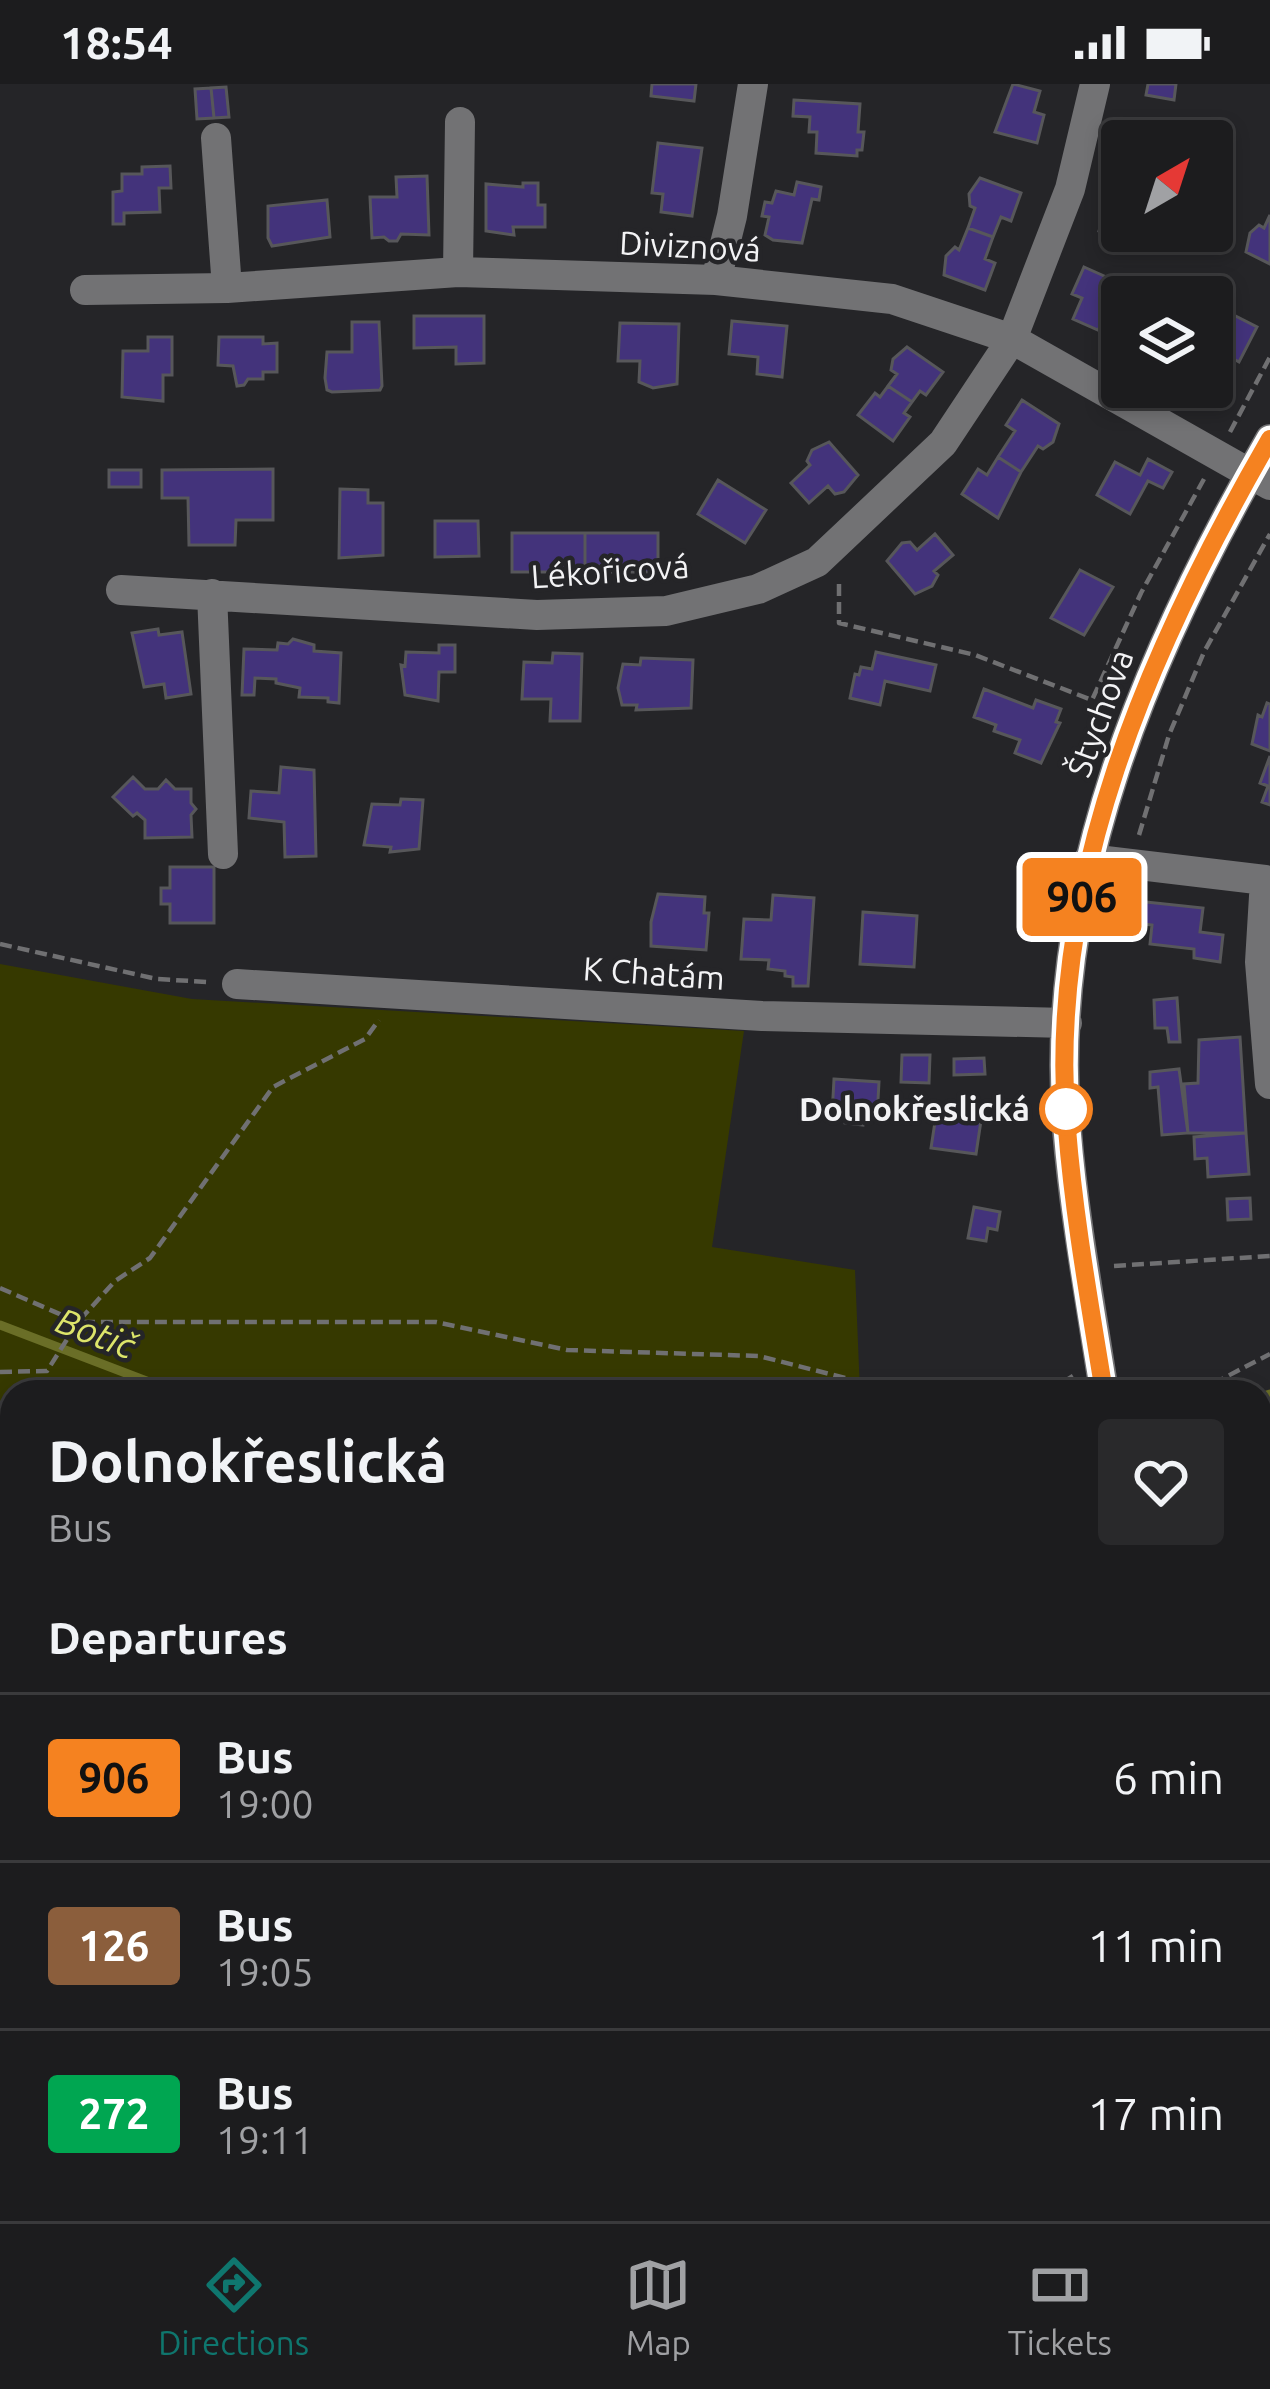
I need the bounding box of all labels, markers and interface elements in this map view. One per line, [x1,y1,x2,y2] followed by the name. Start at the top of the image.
[60,17,173,68] text: 18:54
[1101,120,1233,252] north arrow
[1101,120,1233,408] map controls
[618,223,762,268] street label: Diviznová
[1101,276,1233,408] button: layers
[530,547,690,594] street label: Lékořicová
[1059,644,1140,781] street label: Štychova
[1013,858,1151,936] line badge: 906
[1046,873,1118,920] text: 906
[582,949,726,996] street label: K Chatám
[1041,1084,1091,1134] marker: Dolnokřeslická
[799,1090,1030,1127] place label: Dolnokřeslická
[51,1299,144,1367] water label: Botič
[1098,1419,1224,1545] button: heart
[48,1429,447,1493] text: Dolnokřeslická
[48,1506,112,1549] text: Bus
[48,1612,288,1663] text: Departures
[216,1731,293,1782] text: Bus
[1113,1752,1224,1803] text: 6 min
[78,1754,150,1801] text: 906
[216,1782,314,1825] text: 19:00
[216,1899,293,1950] text: Bus
[1087,1920,1224,1971] text: 11 min
[78,1922,150,1969] text: 126
[216,1950,314,1993] text: 19:05
[216,2067,293,2118] text: Bus
[1087,2088,1224,2139] text: 17 min
[78,2090,150,2137] text: 272
[216,2118,314,2161] text: 19:11
[158,2252,309,2361] tab: Directions
[625,2252,691,2361] tab: Map
[1008,2252,1112,2361] tab: Tickets

